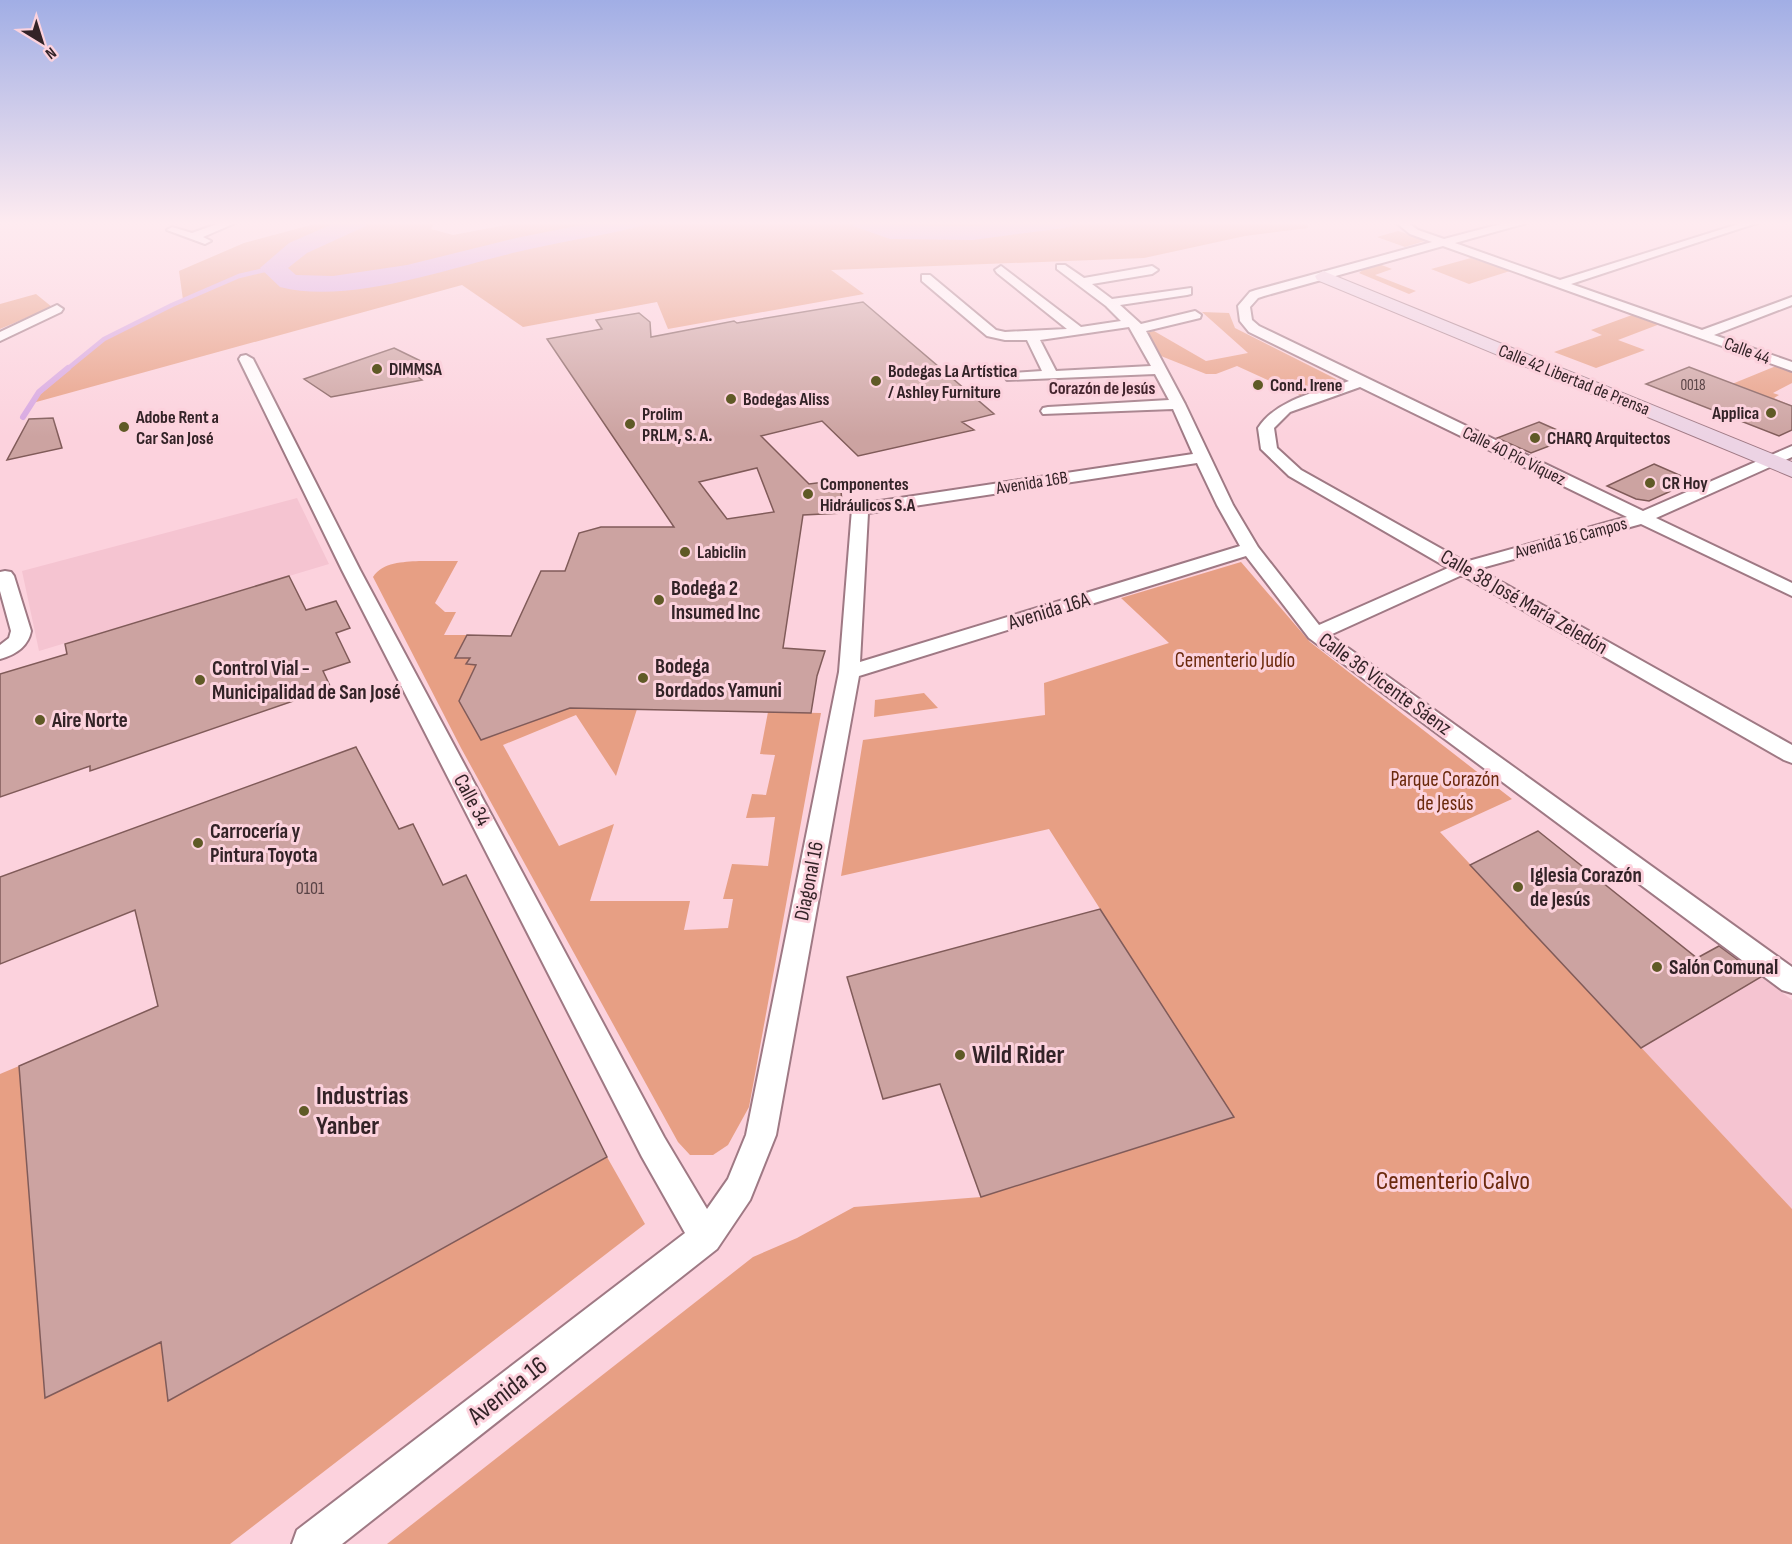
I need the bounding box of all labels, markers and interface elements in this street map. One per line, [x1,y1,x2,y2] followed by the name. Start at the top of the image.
[12,12,72,72] north arrow
[41,43,60,63] text: N
[1721,333,1773,369] street label: Calle 44
[1495,340,1653,420] street label: Calle 42 Libertad de Prensa
[389,359,442,380] place label: DIMMSA
[888,361,1017,403] place label: Bodegas La Artística / Ashley Furniture
[370,362,384,376] marker: DIMMSA
[869,374,883,388] marker: Bodegas La Artística / Ashley Furniture
[1270,375,1342,396] place label: Cond. Irene
[1680,376,1706,395] house number: 0018
[1049,378,1155,399] district label: Corazón de Jesús
[1251,378,1265,392] marker: Cond. Irene
[743,389,829,410] place label: Bodegas Aliss
[724,392,738,406] marker: Bodegas Aliss
[1711,403,1759,424] place label: Applica
[642,404,712,446] place label: Prolim PRLM, S. A.
[1764,406,1778,420] marker: Applica
[135,407,219,449] place label: Adobe Rent a Car San José
[623,417,637,431] marker: Prolim PRLM, S. A.
[117,420,131,434] marker: Adobe Rent a Car San José
[1459,422,1569,490] street label: Calle 40 Pío Víquez
[1547,428,1671,449] place label: CHARQ Arquitectos
[1528,431,1542,445] marker: CHARQ Arquitectos
[994,467,1069,499] street label: Avenida 16B
[1662,473,1708,494] place label: CR Hoy
[820,474,916,516] place label: Componentes Hidráulicos S.A
[1643,476,1657,490] marker: CR Hoy
[801,487,815,501] marker: Componentes Hidráulicos S.A
[1512,513,1629,563] street label: Avenida 16 Campos
[697,542,746,563] place label: Labiclin
[1436,544,1612,660] street label: Calle 38 José María Zeledón
[678,545,692,559] marker: Labiclin
[671,576,761,625] place label: Bodega 2 Insumed Inc
[1004,587,1094,635] street label: Avenida 16A
[652,593,666,607] marker: Bodega 2 Insumed Inc
[1314,627,1457,741] street label: Calle 36 Vicente Sáenz
[1175,648,1295,673] park label: Cementerio Judío
[655,654,782,703] place label: Bodega Bordados Yamuni
[212,656,401,705] place label: Control Vial - Municipalidad de San José
[636,671,650,685] marker: Bodega Bordados Yamuni
[193,673,207,687] marker: Control Vial - Municipalidad de San José
[51,708,128,733] place label: Aire Norte
[33,713,47,727] marker: Aire Norte
[1390,767,1500,816] park label: Parque Corazón de Jesús
[448,770,496,830] street label: Calle 34
[210,819,317,868] place label: Carrocería y Pintura Toyota
[191,836,205,850] marker: Carrocería y Pintura Toyota
[789,839,829,923] street label: Diagonal 16
[1530,863,1642,912] place label: Iglesia Corazón de Jesús
[296,878,325,899] house number: 0101
[1511,880,1525,894] marker: Iglesia Corazón de Jesús
[1669,955,1778,980] place label: Salón Comunal
[1650,960,1664,974] marker: Salón Comunal
[972,1040,1065,1071] place label: Wild Rider
[953,1048,967,1062] marker: Wild Rider
[316,1081,409,1142] place label: Industrias Yanber
[297,1104,311,1118] marker: Industrias Yanber
[1376,1166,1530,1197] park label: Cementerio Calvo
[461,1350,554,1432] street label: Avenida 16

